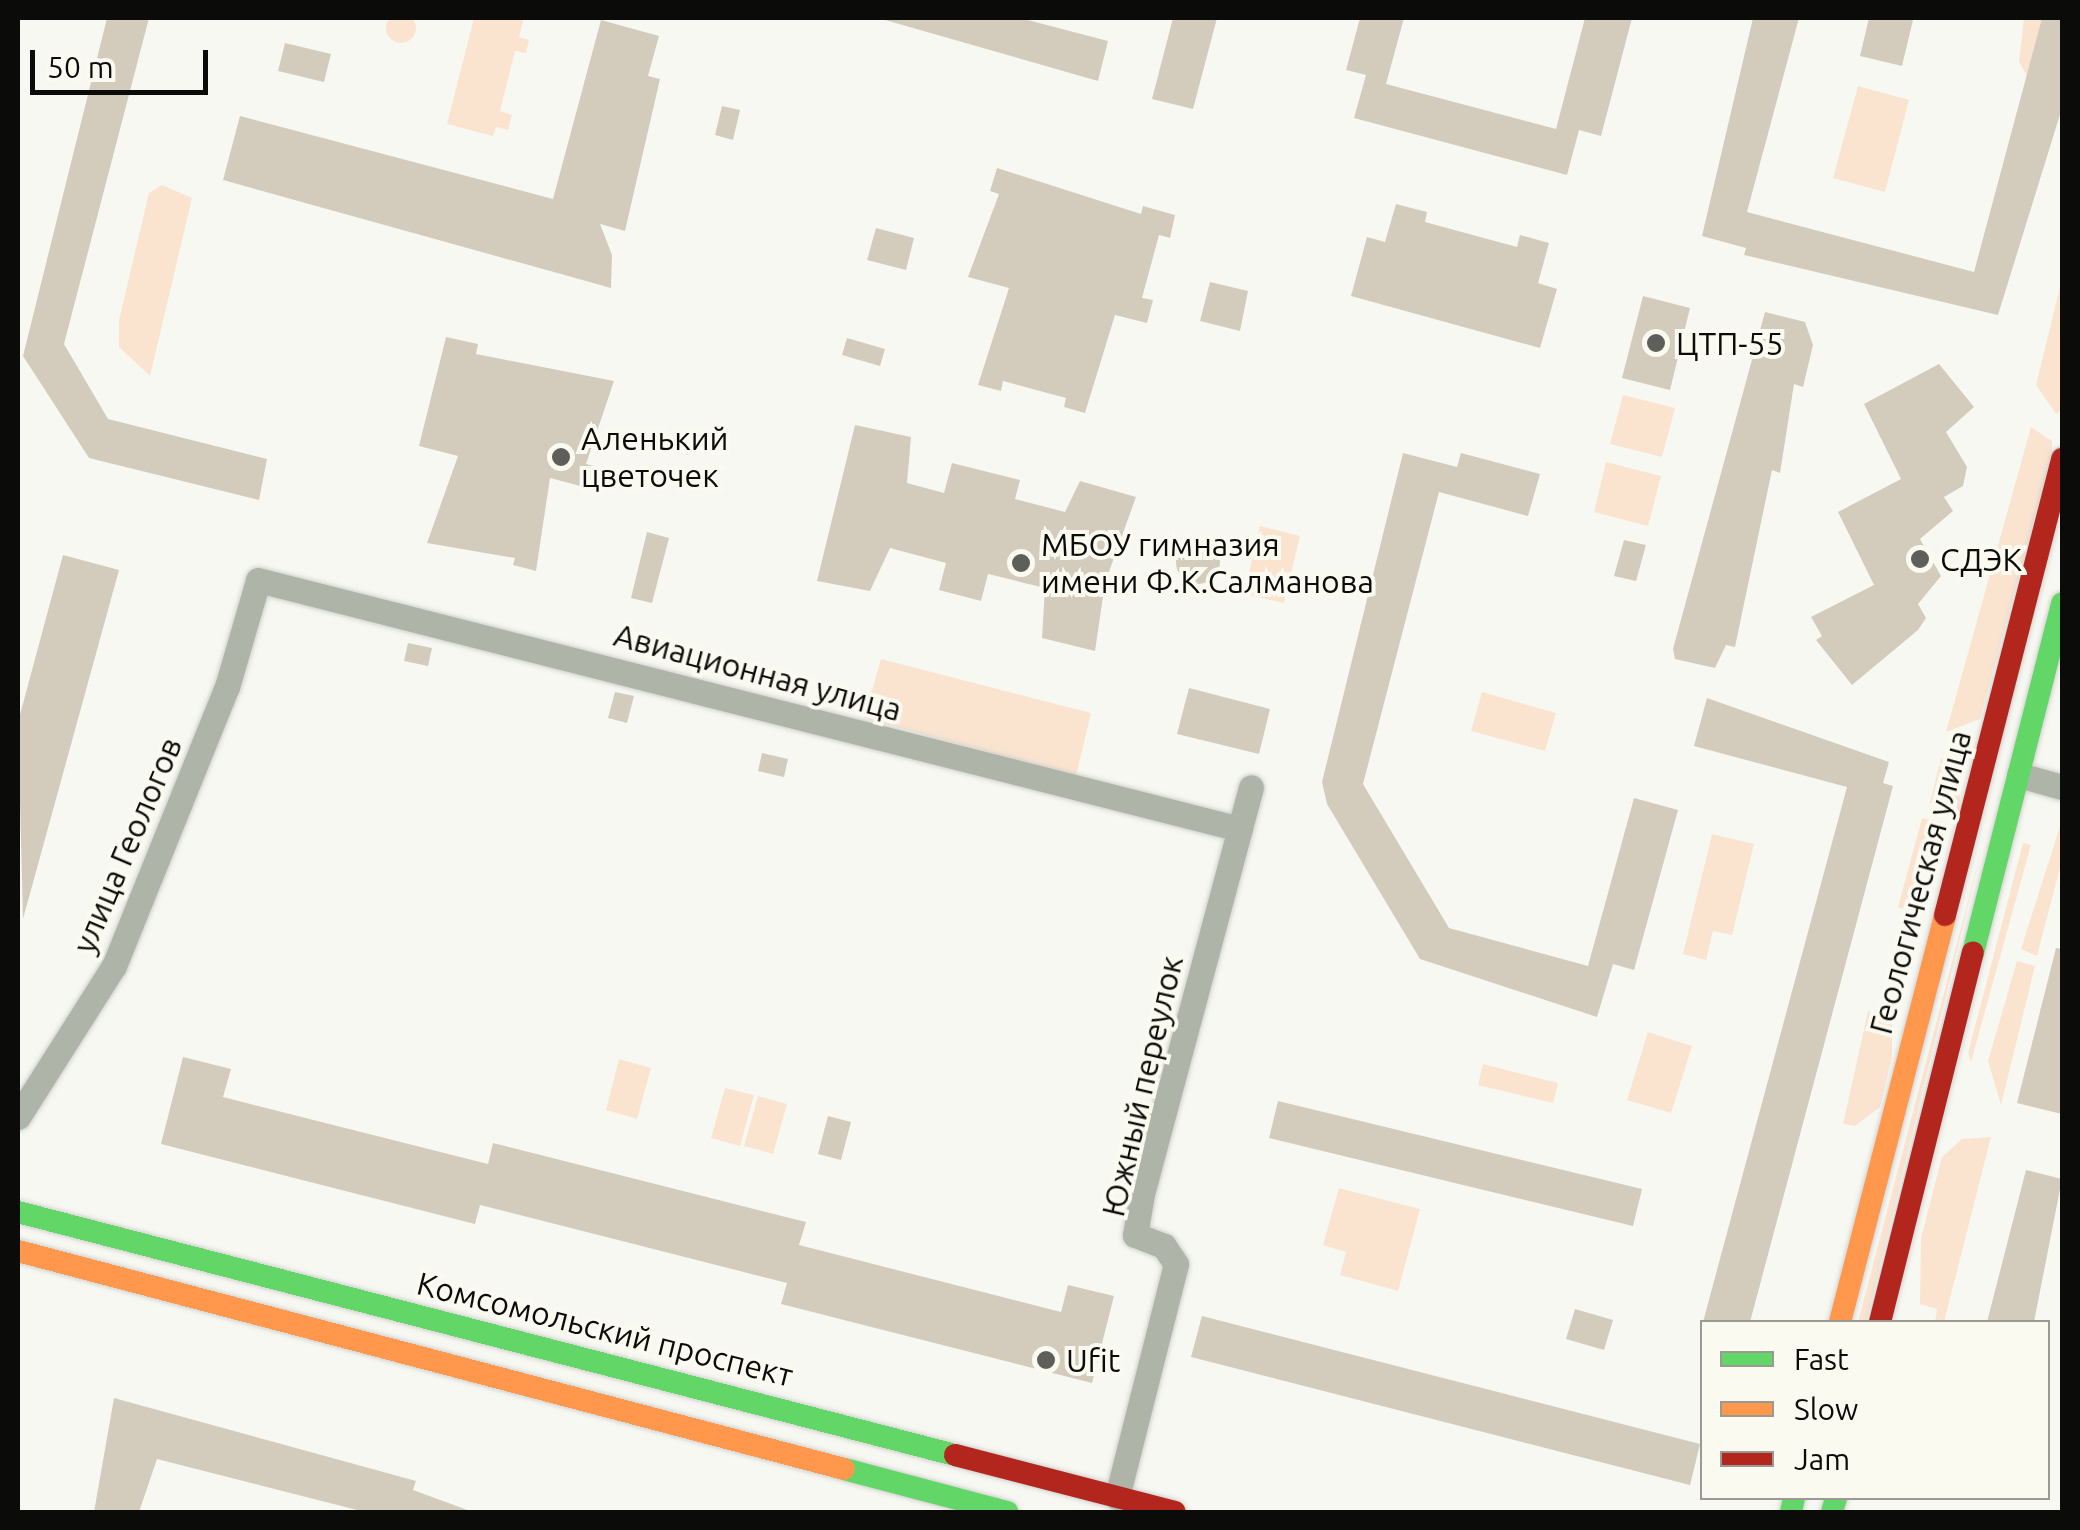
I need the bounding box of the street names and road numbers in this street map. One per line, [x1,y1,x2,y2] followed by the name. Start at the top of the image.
[610,615,906,729] street label: Авиационная улица
[1861,726,1979,1038] street label: Геологическая улица
[64,731,190,959] street label: улица Геологов
[1093,952,1191,1220] street label: Южный переулок
[413,1264,797,1394] street label: Комсомольский проспект

